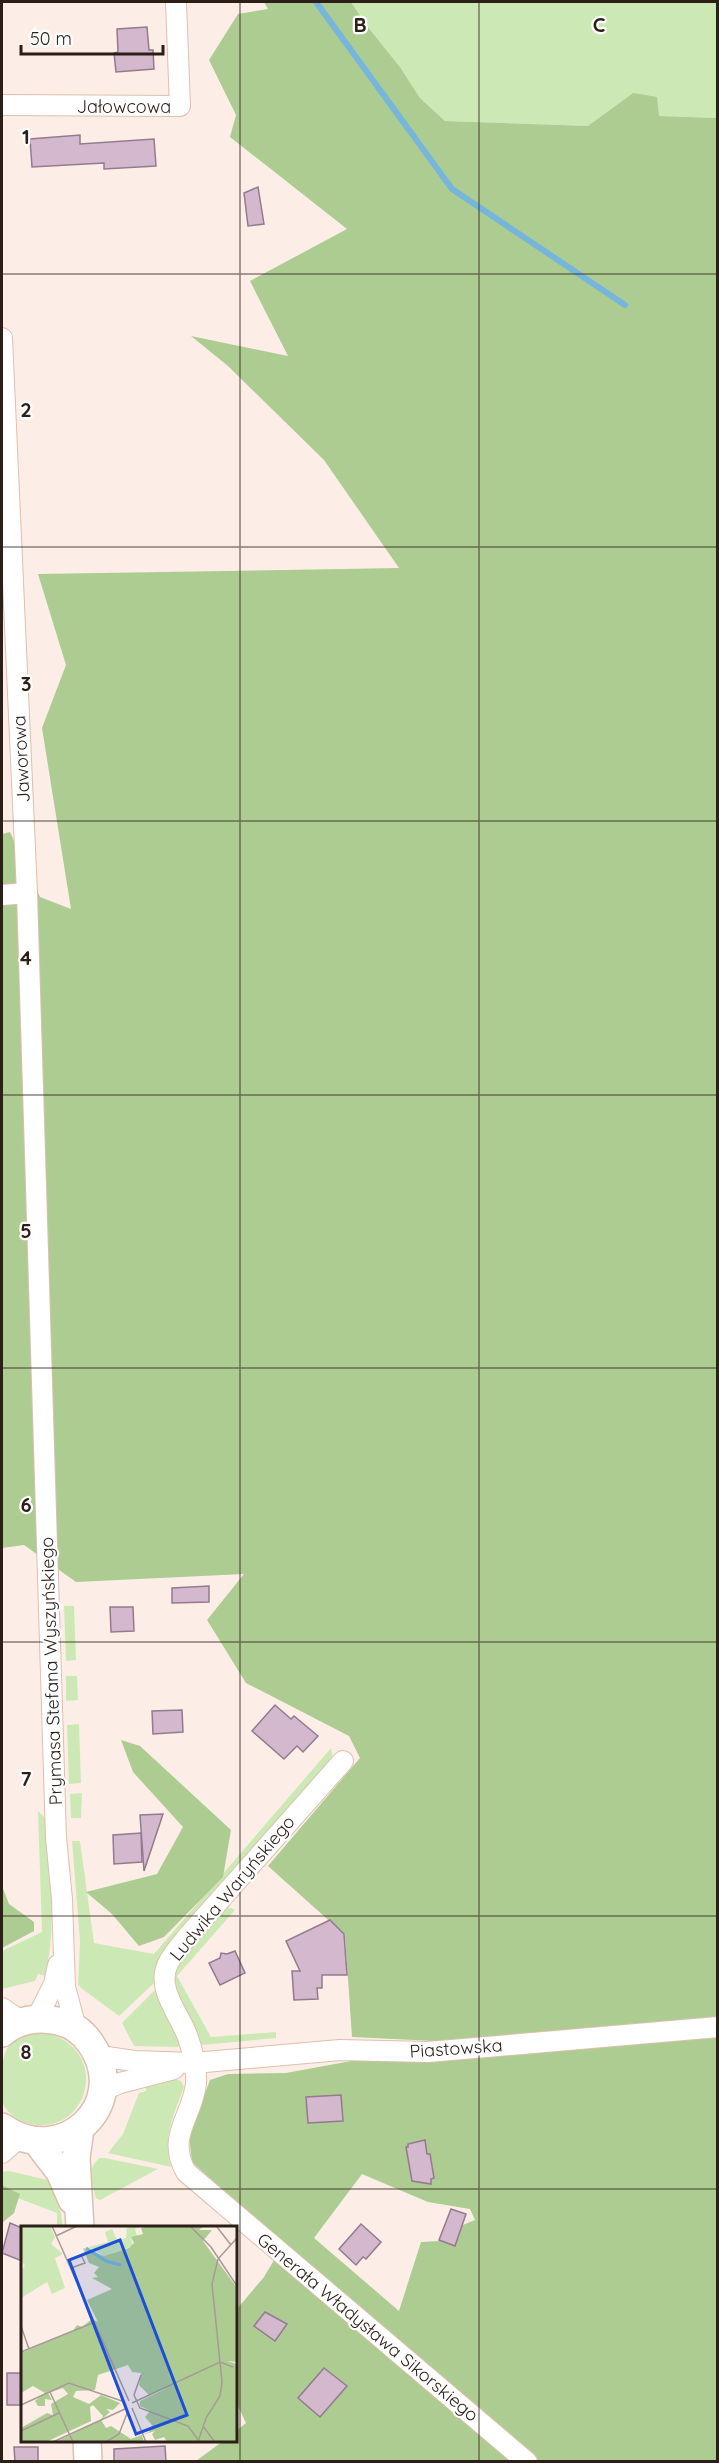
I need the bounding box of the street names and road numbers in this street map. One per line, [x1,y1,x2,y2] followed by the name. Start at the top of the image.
[77,95,171,118] street label: Jałowcowa
[7,715,35,803] street label: Jaworowa
[35,1536,67,1806] street label: Prymasa Stefana Wyszyńskiego
[164,1811,300,1965] street label: Ludwika Waryńskiego
[409,2033,503,2063] street label: Piastowska
[253,2228,483,2426] street label: Generała Władysława Sikorskiego

